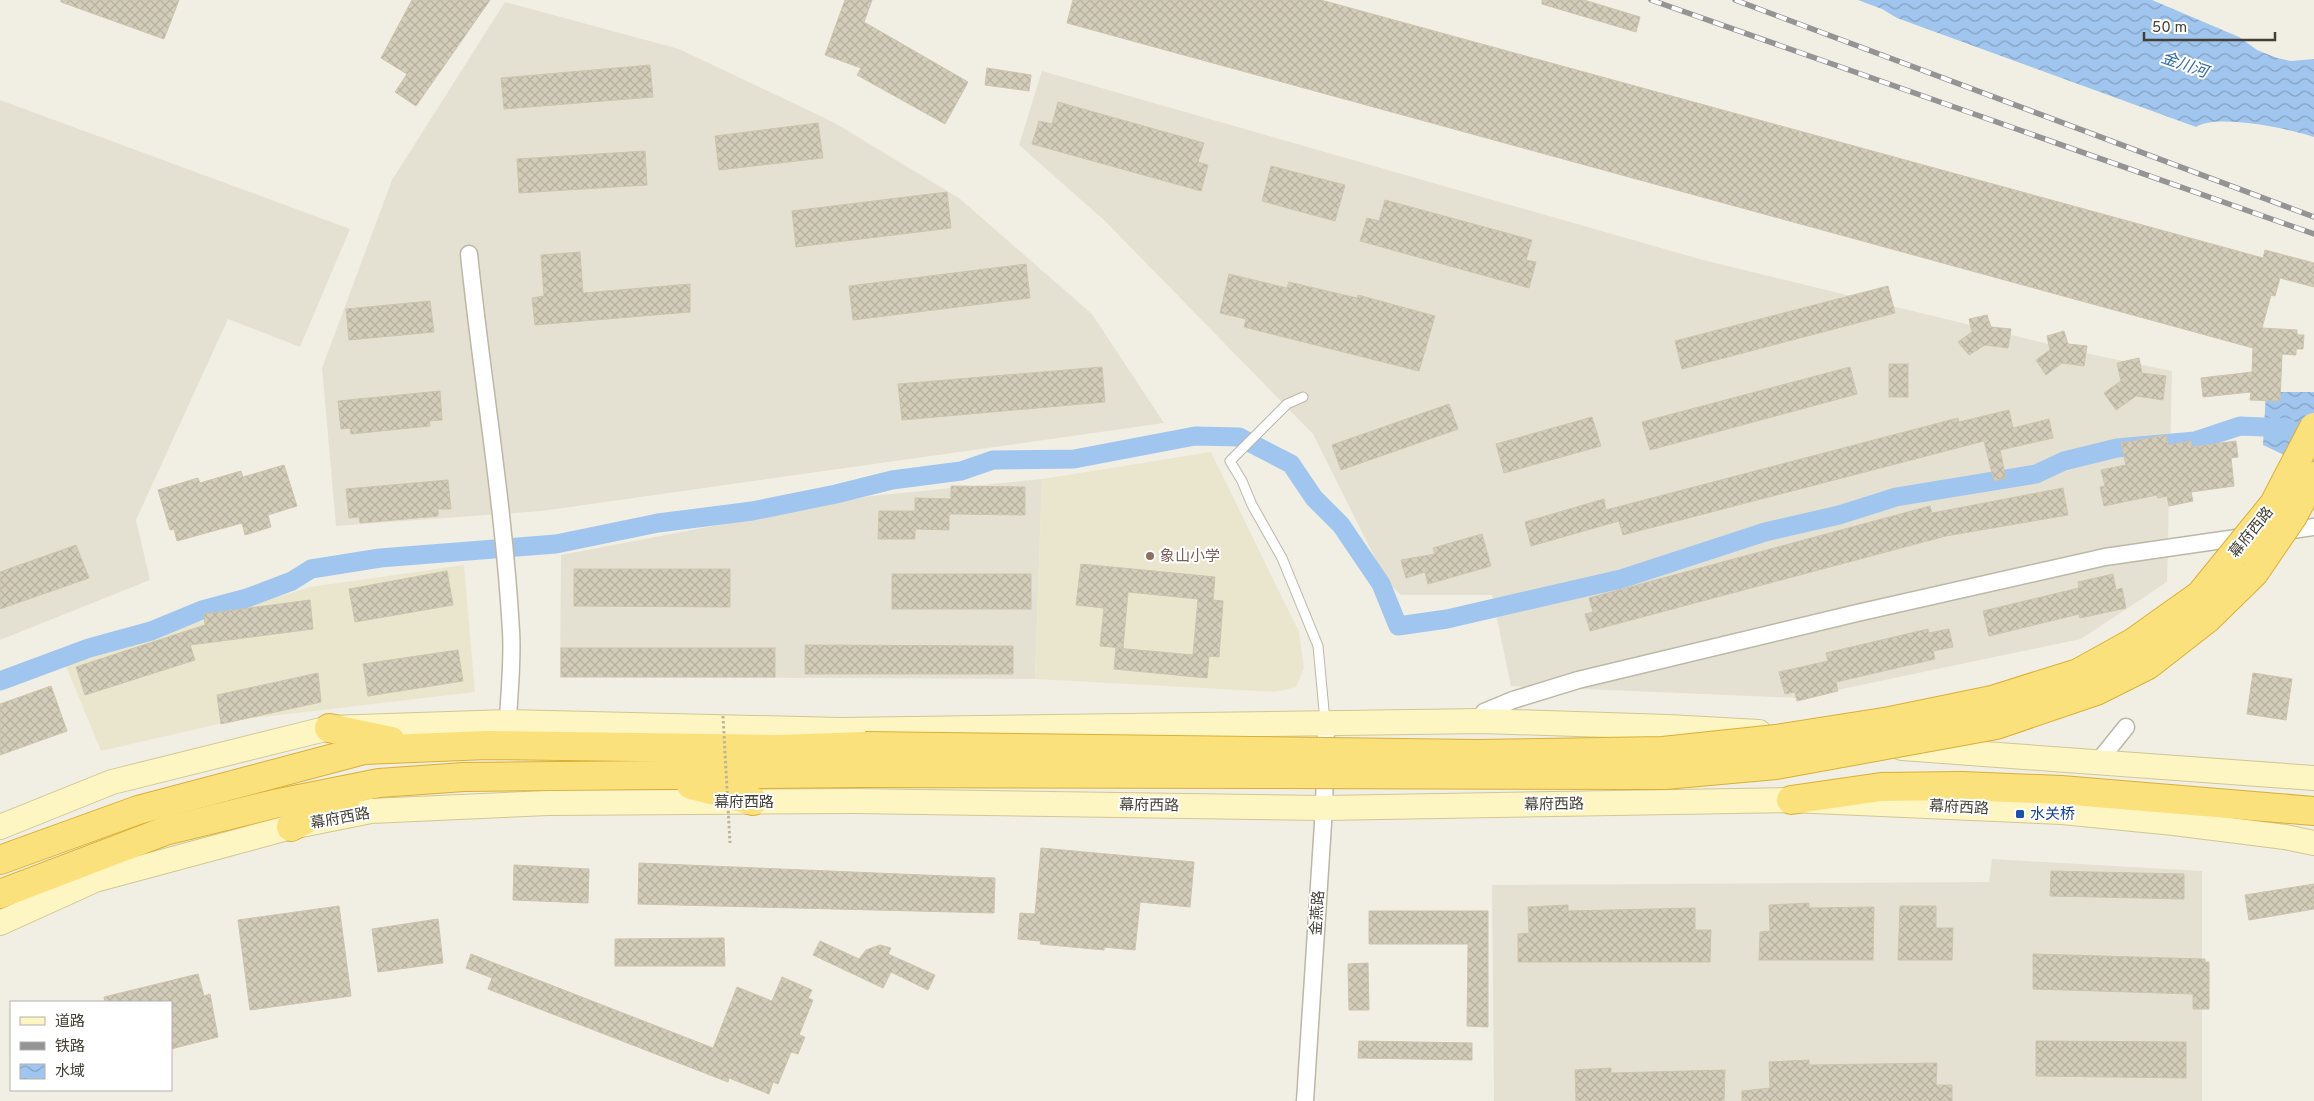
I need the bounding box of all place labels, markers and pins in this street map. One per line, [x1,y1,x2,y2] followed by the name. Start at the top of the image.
[1160,547,1220,567] place label: 象山小学
[1144,550,1156,562] marker: 象山小学
[2030,806,2075,825] place label: 水关桥
[2014,808,2026,820] marker: 水关桥

